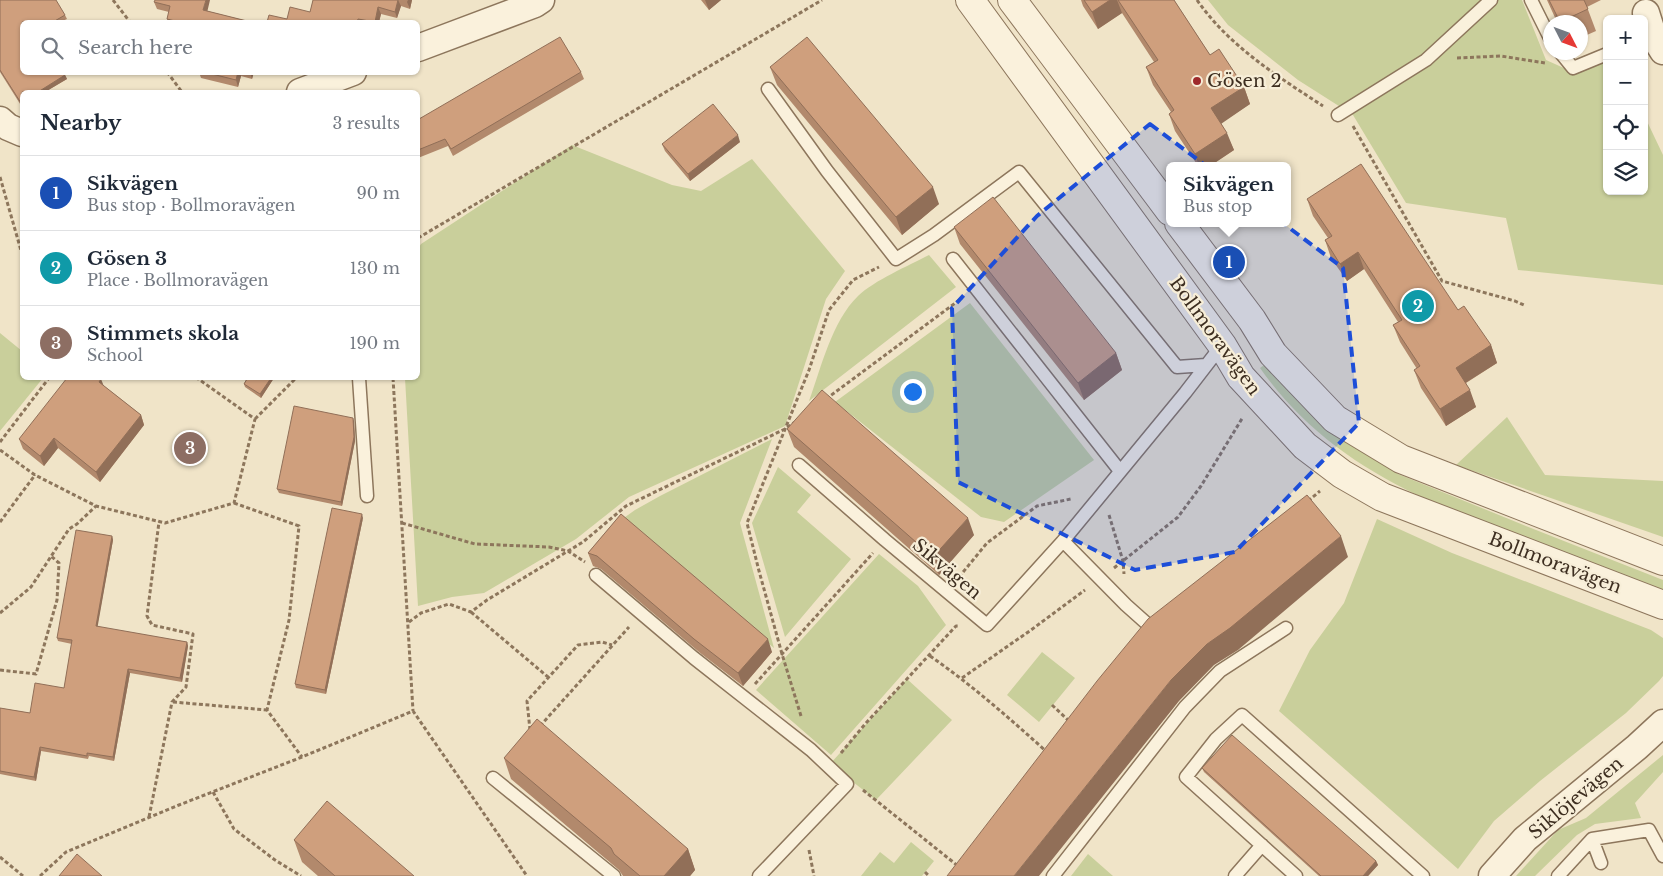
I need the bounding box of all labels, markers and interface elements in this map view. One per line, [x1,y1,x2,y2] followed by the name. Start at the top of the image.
[1543,15,1588,60] north arrow
[1603,15,1648,195] map controls
[1603,15,1648,60] button: +
[20,20,420,75] search box
[38,34,66,62] icon: search
[78,36,193,59] text: Search here
[1603,60,1648,105] button: −
[1207,70,1282,92] place label: Gösen 2
[1191,75,1203,87] marker: Gösen 2
[1603,105,1648,150] button: locate
[40,110,121,136] text: Nearby
[332,113,400,133] text: 3 results
[1603,150,1648,195] button: layers
[1166,162,1291,227] popup
[87,172,178,195] text: Sikvägen
[1183,173,1274,196] text: Sikvägen
[53,183,59,203] text: 1
[357,183,400,203] text: 90 m
[87,195,295,215] text: Bus stop · Bollmoravägen
[1183,196,1252,216] text: Bus stop
[1213,243,1245,281] pin: 1
[87,247,167,270] text: Gösen 3
[51,258,61,278] text: 2
[350,258,400,278] text: 130 m
[87,270,269,290] text: Place · Bollmoravägen
[1165,273,1265,399] street label: Bollmoravägen
[1402,287,1434,325] pin: 2
[87,322,239,345] text: Stimmets skola
[51,333,61,353] text: 3
[349,333,400,353] text: 190 m
[87,345,143,365] text: School
[900,379,926,405] your location
[174,429,206,467] pin: 3
[1485,528,1625,598] street label: Bollmoravägen
[908,534,986,604] street label: Sikvägen
[1524,752,1628,844] street label: Siklöjevägen

